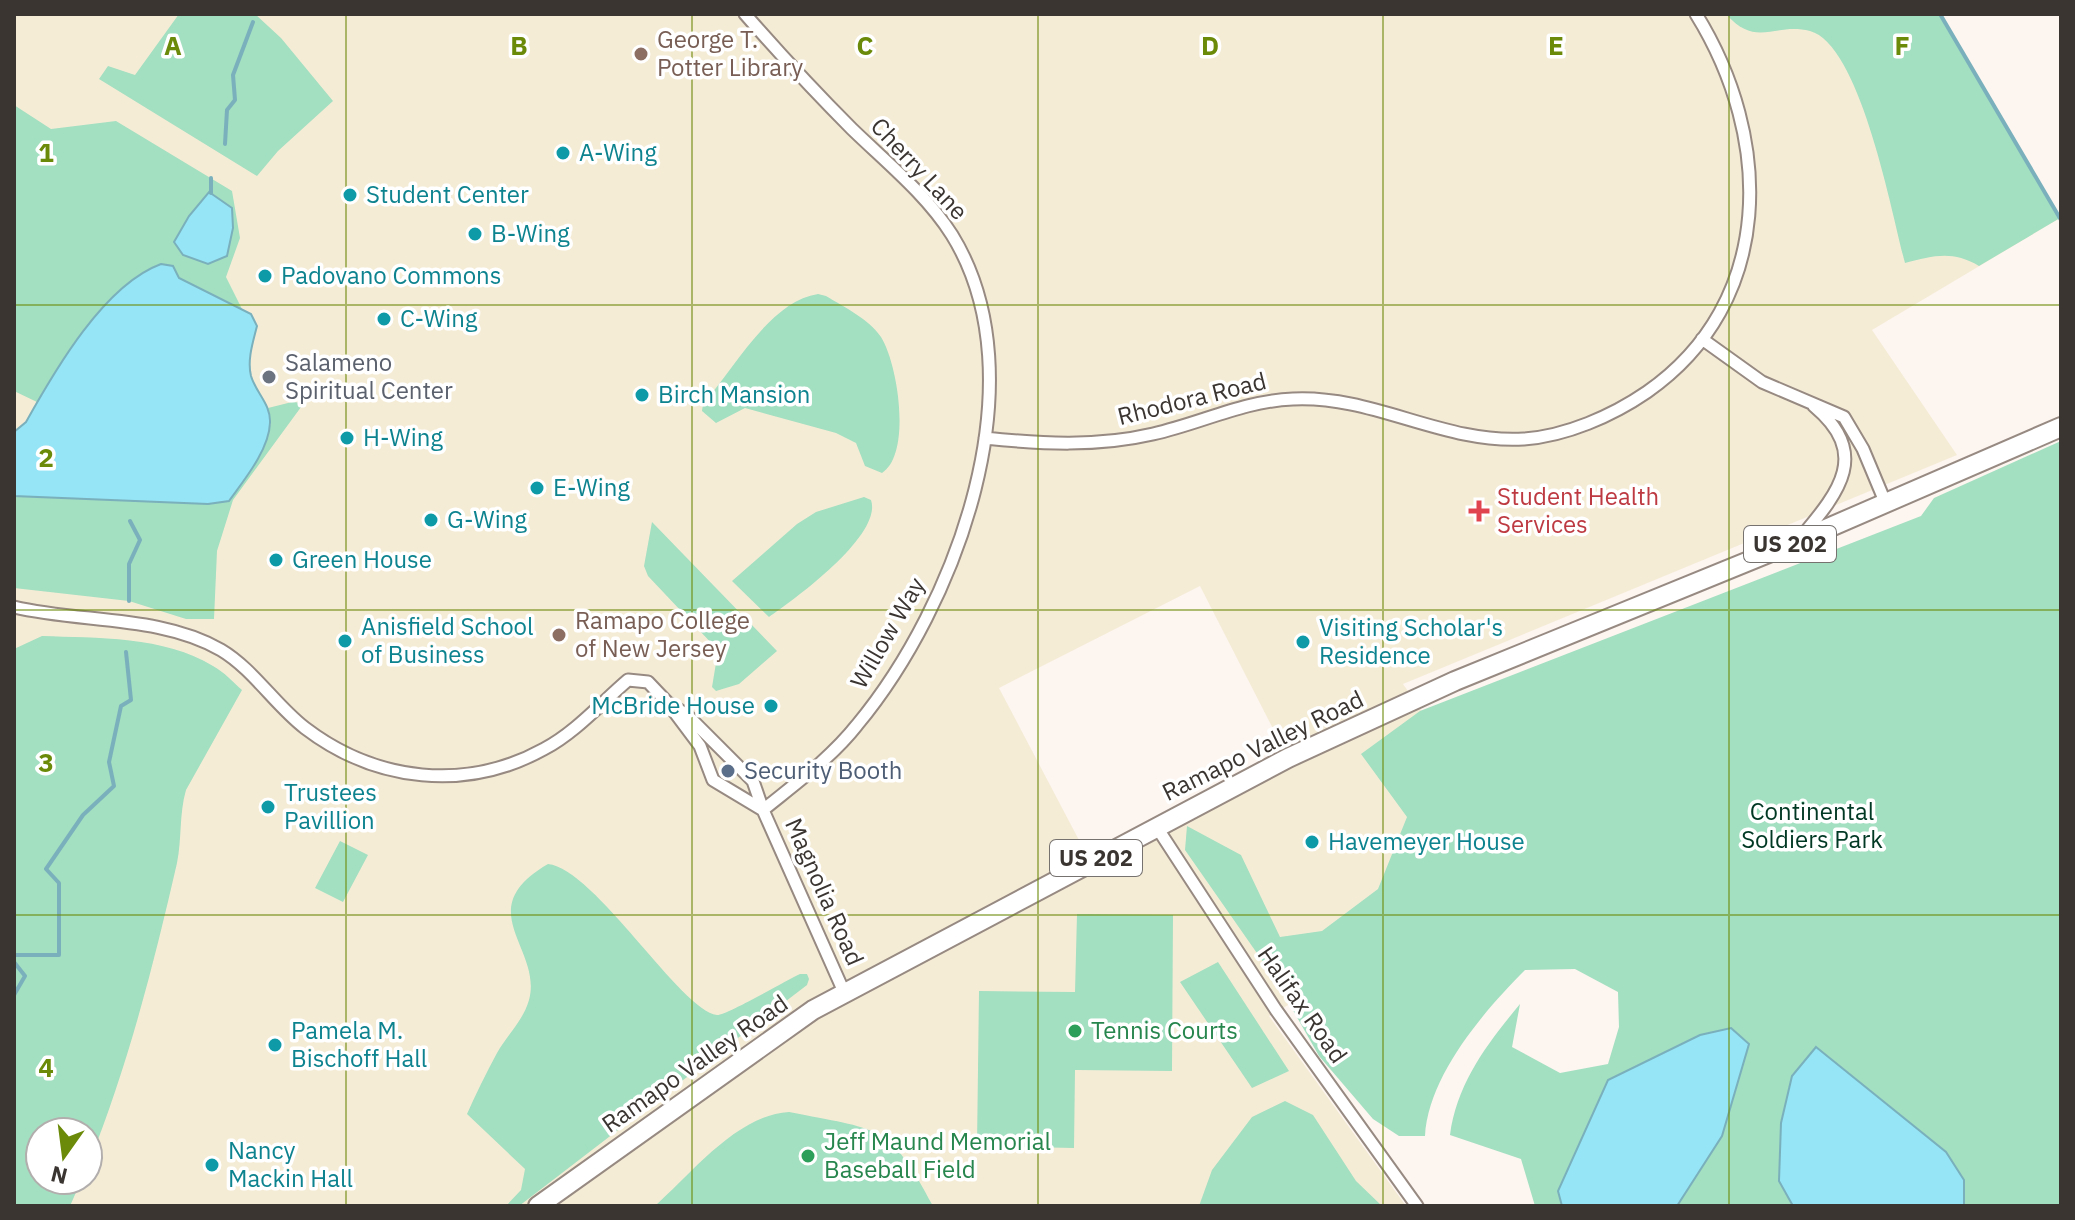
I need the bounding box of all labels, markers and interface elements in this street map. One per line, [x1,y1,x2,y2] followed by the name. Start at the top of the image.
[657,23,803,83] place label: George T. Potter Library
[164,28,182,62] text: A
[510,28,528,62] text: B
[857,28,874,62] text: C
[1201,28,1219,62] text: D
[1548,28,1564,62] text: E
[1894,28,1910,62] text: F
[632,45,650,63] marker: George T. Potter Library
[864,110,975,226] street label: Cherry Lane
[38,135,54,169] text: 1
[579,136,657,168] place label: A-Wing
[554,144,572,162] marker: A-Wing
[366,178,529,210] place label: Student Center
[341,186,359,204] marker: Student Center
[491,217,570,249] place label: B-Wing
[466,225,484,243] marker: B-Wing
[281,259,501,291] place label: Padovano Commons
[256,267,274,285] marker: Padovano Commons
[400,302,478,334] place label: C-Wing
[375,310,393,328] marker: C-Wing
[285,346,453,406] place label: Salameno Spiritual Center
[1114,364,1269,432] street label: Rhodora Road
[260,368,278,386] marker: Salameno Spiritual Center
[658,378,810,410] place label: Birch Mansion
[633,386,651,404] marker: Birch Mansion
[363,421,443,453] place label: H-Wing
[338,429,356,447] marker: H-Wing
[38,440,54,474] text: 2
[553,471,630,503] place label: E-Wing
[528,479,546,497] marker: E-Wing
[1497,480,1659,540] place label: Student Health Services
[1468,500,1490,522] marker: Student Health Services
[447,503,527,535] place label: G-Wing
[422,511,440,529] marker: G-Wing
[1744,526,1836,562] road number: US 202
[292,543,432,575] place label: Green House
[267,551,285,569] marker: Green House
[842,571,932,694] street label: Willow Way
[575,604,750,664] place label: Ramapo College of New Jersey
[361,610,534,670] place label: Anisfield School of Business
[1319,611,1503,671] place label: Visiting Scholar's Residence
[550,626,568,644] marker: Ramapo College of New Jersey
[336,632,354,650] marker: Anisfield School of Business
[1294,633,1312,651] marker: Visiting Scholar's Residence
[1157,682,1369,808] street label: Ramapo Valley Road
[591,689,755,721] place label: McBride House
[762,697,780,715] marker: McBride House
[38,745,54,779] text: 3
[744,754,902,786] place label: Security Booth
[719,762,737,780] marker: Security Booth
[284,776,377,836] place label: Trustees Pavillion
[1741,795,1883,855] park label: Continental Soldiers Park
[259,798,277,816] marker: Trustees Pavillion
[778,813,872,970] street label: Magnolia Road
[1328,825,1525,857] place label: Havemeyer House
[1303,833,1321,851] marker: Havemeyer House
[1050,840,1142,876] road number: US 202
[1251,940,1355,1069] street label: Halifax Road
[595,987,794,1139] street label: Ramapo Valley Road
[291,1014,427,1074] place label: Pamela M. Bischoff Hall
[1091,1014,1238,1046] place label: Tennis Courts
[1066,1022,1084,1040] marker: Tennis Courts
[266,1036,284,1054] marker: Pamela M. Bischoff Hall
[38,1050,54,1084] text: 4
[24,1116,104,1196] north arrow
[824,1125,1051,1185] place label: Jeff Maund Memorial Baseball Field
[228,1134,353,1194] place label: Nancy Mackin Hall
[799,1147,817,1165] marker: Jeff Maund Memorial Baseball Field
[203,1156,221,1174] marker: Nancy Mackin Hall
[48,1160,70,1192] text: N

